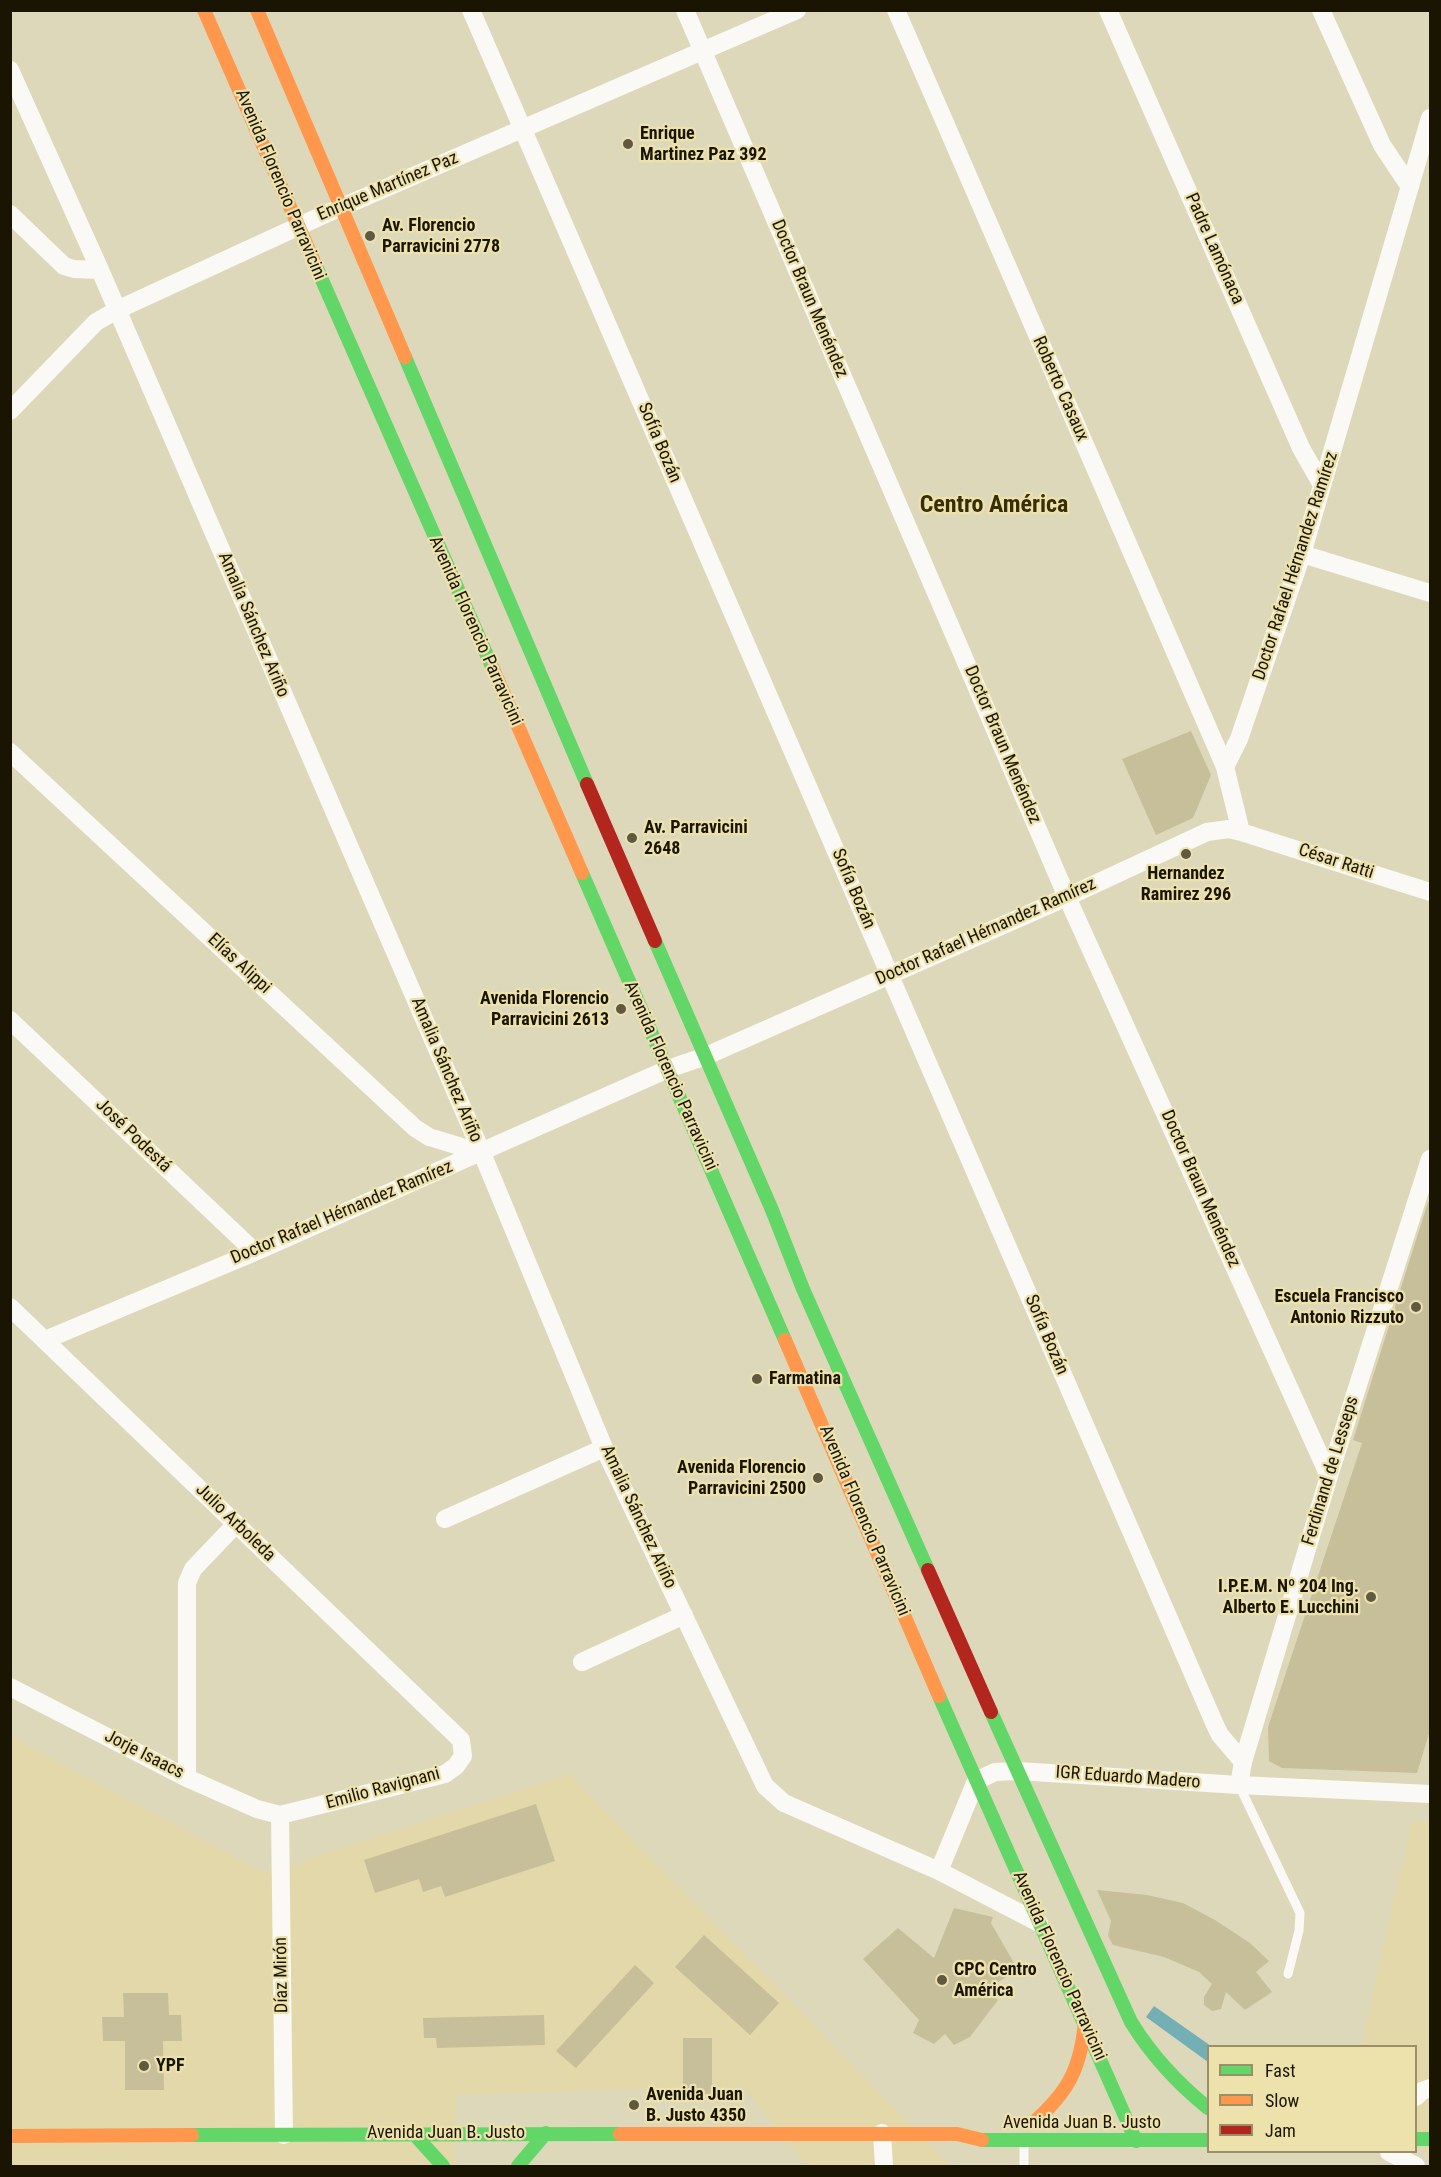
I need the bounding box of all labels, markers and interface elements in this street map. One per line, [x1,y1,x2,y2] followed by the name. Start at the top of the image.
[230,86,330,284] street label: Avenida Florencio Parravicini
[640,123,767,166] place label: Enrique Martinez Paz 392
[621,137,635,151] marker: Enrique Martinez Paz 392
[314,148,462,226] street label: Enrique Martínez Paz
[1180,190,1248,308] street label: Padre Lamónaca
[382,215,500,258] place label: Av. Florencio Parravicini 2778
[766,217,852,381] street label: Doctor Braun Menéndez
[363,229,377,243] marker: Av. Florencio Parravicini 2778
[1027,333,1093,445] street label: Roberto Casaux
[632,400,686,486] street label: Sofía Bozán
[1249,449,1343,683] street label: Doctor Rafael Hérnandez Ramírez
[920,492,1068,520] district label: Centro América
[423,533,527,729] street label: Avenida Florencio Parravicini
[213,549,293,701] street label: Amalia Sánchez Ariño
[959,663,1045,827] street label: Doctor Braun Menéndez
[644,817,748,860] place label: Av. Parravicini 2648
[625,831,639,845] marker: Av. Parravicini 2648
[1296,840,1376,884] street label: César Ratti
[826,846,880,932] street label: Sofía Bozán
[1179,847,1193,861] marker: Hernandez Ramirez 296
[1141,863,1231,906] place label: Hernandez Ramirez 296
[873,874,1099,990] street label: Doctor Rafael Hérnandez Ramírez
[203,929,275,999] street label: Elías Alippi
[618,978,722,1174] street label: Avenida Florencio Parravicini
[480,988,609,1030] place label: Avenida Florencio Parravicini 2613
[406,994,486,1146] street label: Amalia Sánchez Ariño
[614,1002,628,1016] marker: Avenida Florencio Parravicini 2613
[91,1095,175,1177] street label: José Podestá
[1156,1107,1244,1271] street label: Doctor Braun Menéndez
[228,1156,456,1270] street label: Doctor Rafael Hérnandez Ramírez
[1274,1286,1404,1328] place label: Escuela Francisco Antonio Rizzuto
[1019,1292,1073,1378] street label: Sofía Bozán
[1409,1300,1423,1314] marker: Escuela Francisco Antonio Rizzuto
[769,1368,841,1390] place label: Farmatina
[750,1372,764,1386] marker: Farmatina
[1298,1394,1364,1548] street label: Ferdinand de Lesseps
[814,1422,914,1620] street label: Avenida Florencio Parravicini
[595,1442,681,1592] street label: Amalia Sánchez Ariño
[677,1457,806,1500] place label: Avenida Florencio Parravicini 2500
[811,1471,825,1485] marker: Avenida Florencio Parravicini 2500
[191,1480,279,1566] street label: Julio Arboleda
[1218,1576,1359,1618] place label: I.P.E.M. Nº 204 Ing. Alberto E. Lucchini
[1364,1590,1378,1604] marker: I.P.E.M. Nº 204 Ing. Alberto E. Lucchini
[101,1726,187,1784] street label: Jorje Isaacs
[1055,1762,1201,1794] street label: IGR Eduardo Madero
[324,1763,442,1815] street label: Emilio Ravignani
[1007,1868,1111,2064] street label: Avenida Florencio Parravicini
[271,1937,293,2013] street label: Díaz Mirón
[954,1959,1037,2002] place label: CPC Centro América
[935,1973,949,1987] marker: CPC Centro América
[1207,2045,1417,2153] legend
[156,2055,185,2077] place label: YPF
[137,2059,151,2073] marker: YPF
[1265,2060,1296,2081] text: Fast
[646,2084,746,2126] place label: Avenida Juan B. Justo 4350
[1265,2090,1299,2111] text: Slow
[627,2098,641,2112] marker: Avenida Juan B. Justo 4350
[1003,2112,1161,2134] street label: Avenida Juan B. Justo
[1265,2120,1296,2141] text: Jam
[367,2122,525,2144] street label: Avenida Juan B. Justo

